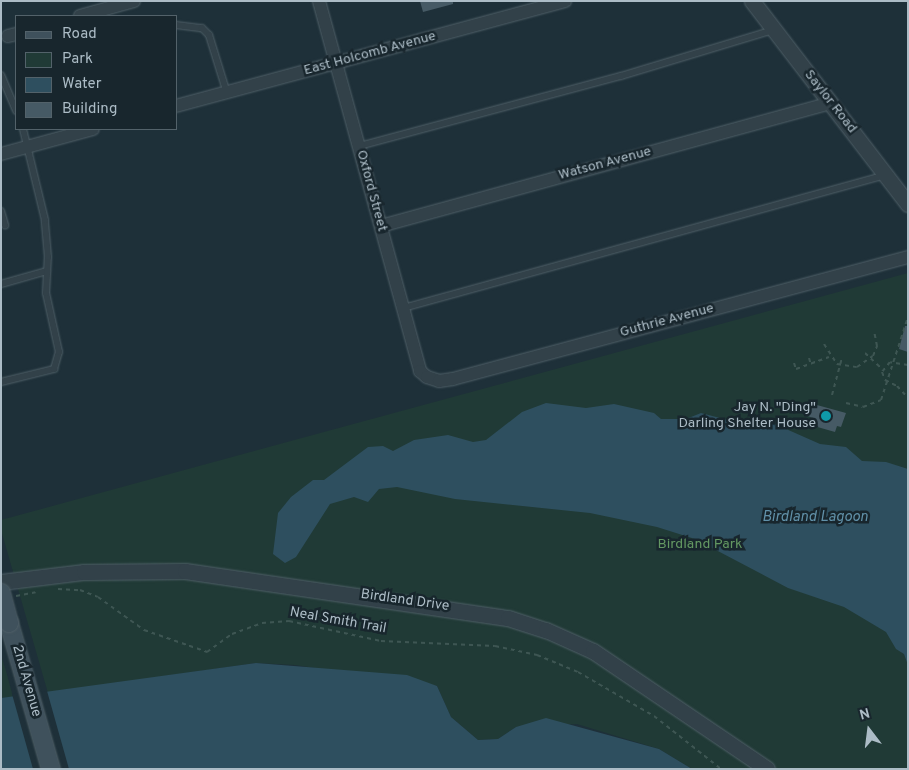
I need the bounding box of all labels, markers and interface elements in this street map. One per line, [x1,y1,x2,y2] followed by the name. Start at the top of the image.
[15,15,178,130] legend
[62,25,97,44] text: Road
[302,28,438,80] street label: East Holcomb Avenue
[62,50,93,69] text: Park
[800,67,860,137] street label: Saylor Road
[62,75,101,94] text: Water
[62,100,117,119] text: Building
[557,143,653,185] street label: Watson Avenue
[352,148,390,234] street label: Oxford Street
[618,300,716,342] street label: Guthrie Avenue
[679,400,816,432] place label: Jay N. "Ding" Darling Shelter House
[820,410,832,422] marker: Jay N. "Ding" Darling Shelter House
[762,509,868,527] water label: Birdland Lagoon
[657,537,743,553] park label: Birdland Park
[360,586,450,616] street label: Birdland Drive
[288,604,388,638] street label: Neal Smith Trail
[8,643,44,719] street label: 2nd Avenue
[844,705,894,755] north arrow
[858,706,872,725] text: N

